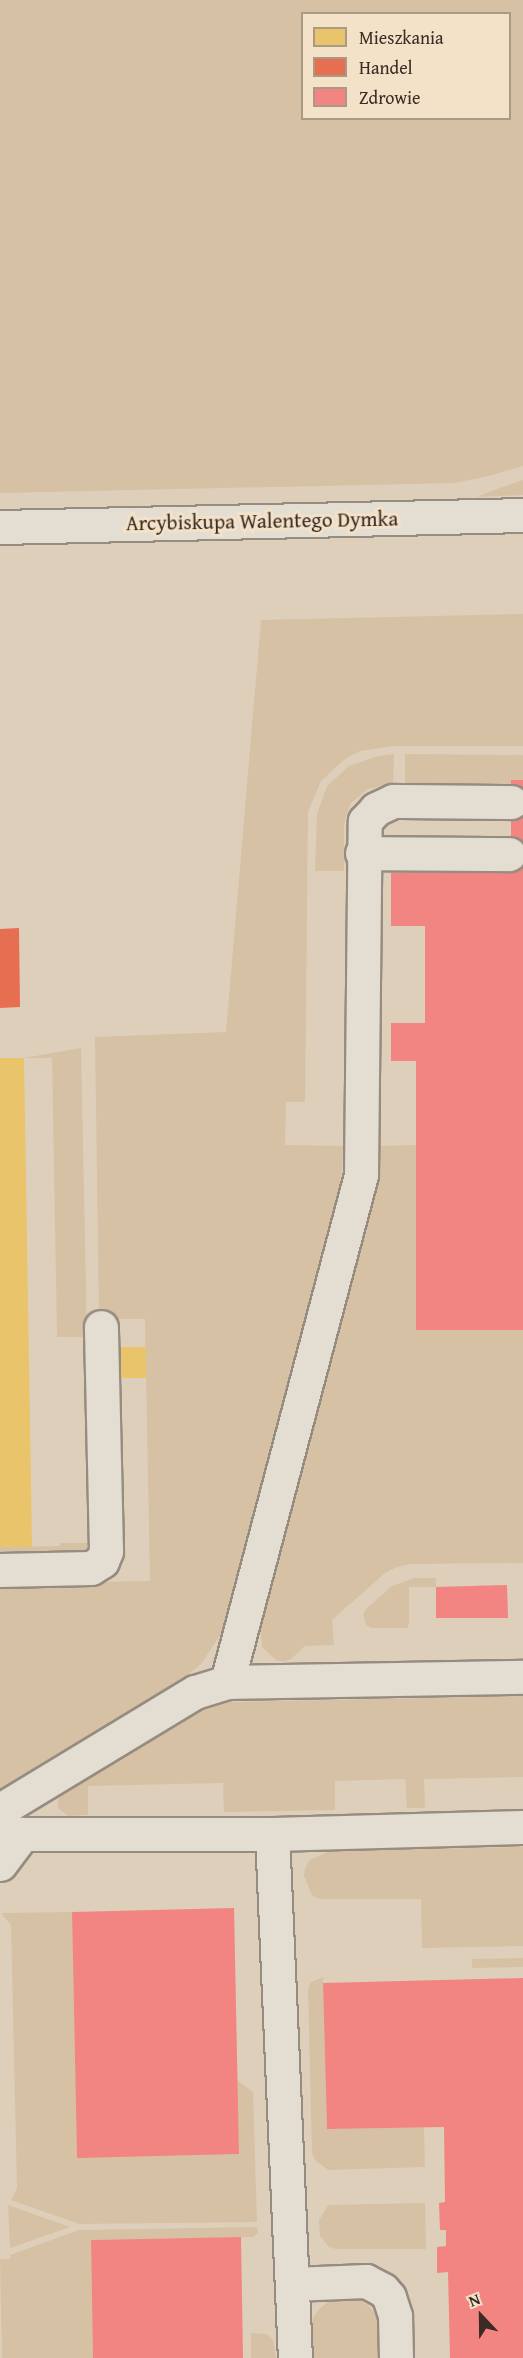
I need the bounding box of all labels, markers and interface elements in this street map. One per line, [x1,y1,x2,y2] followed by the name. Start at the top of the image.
[301,12,511,120] legend
[359,24,444,51] text: Mieszkania
[359,54,413,81] text: Handel
[359,84,421,111] text: Zdrowie
[126,506,398,536] street label: Arcybiskupa Walentego Dymka
[451,2286,511,2346] north arrow
[465,2286,484,2312] text: N

